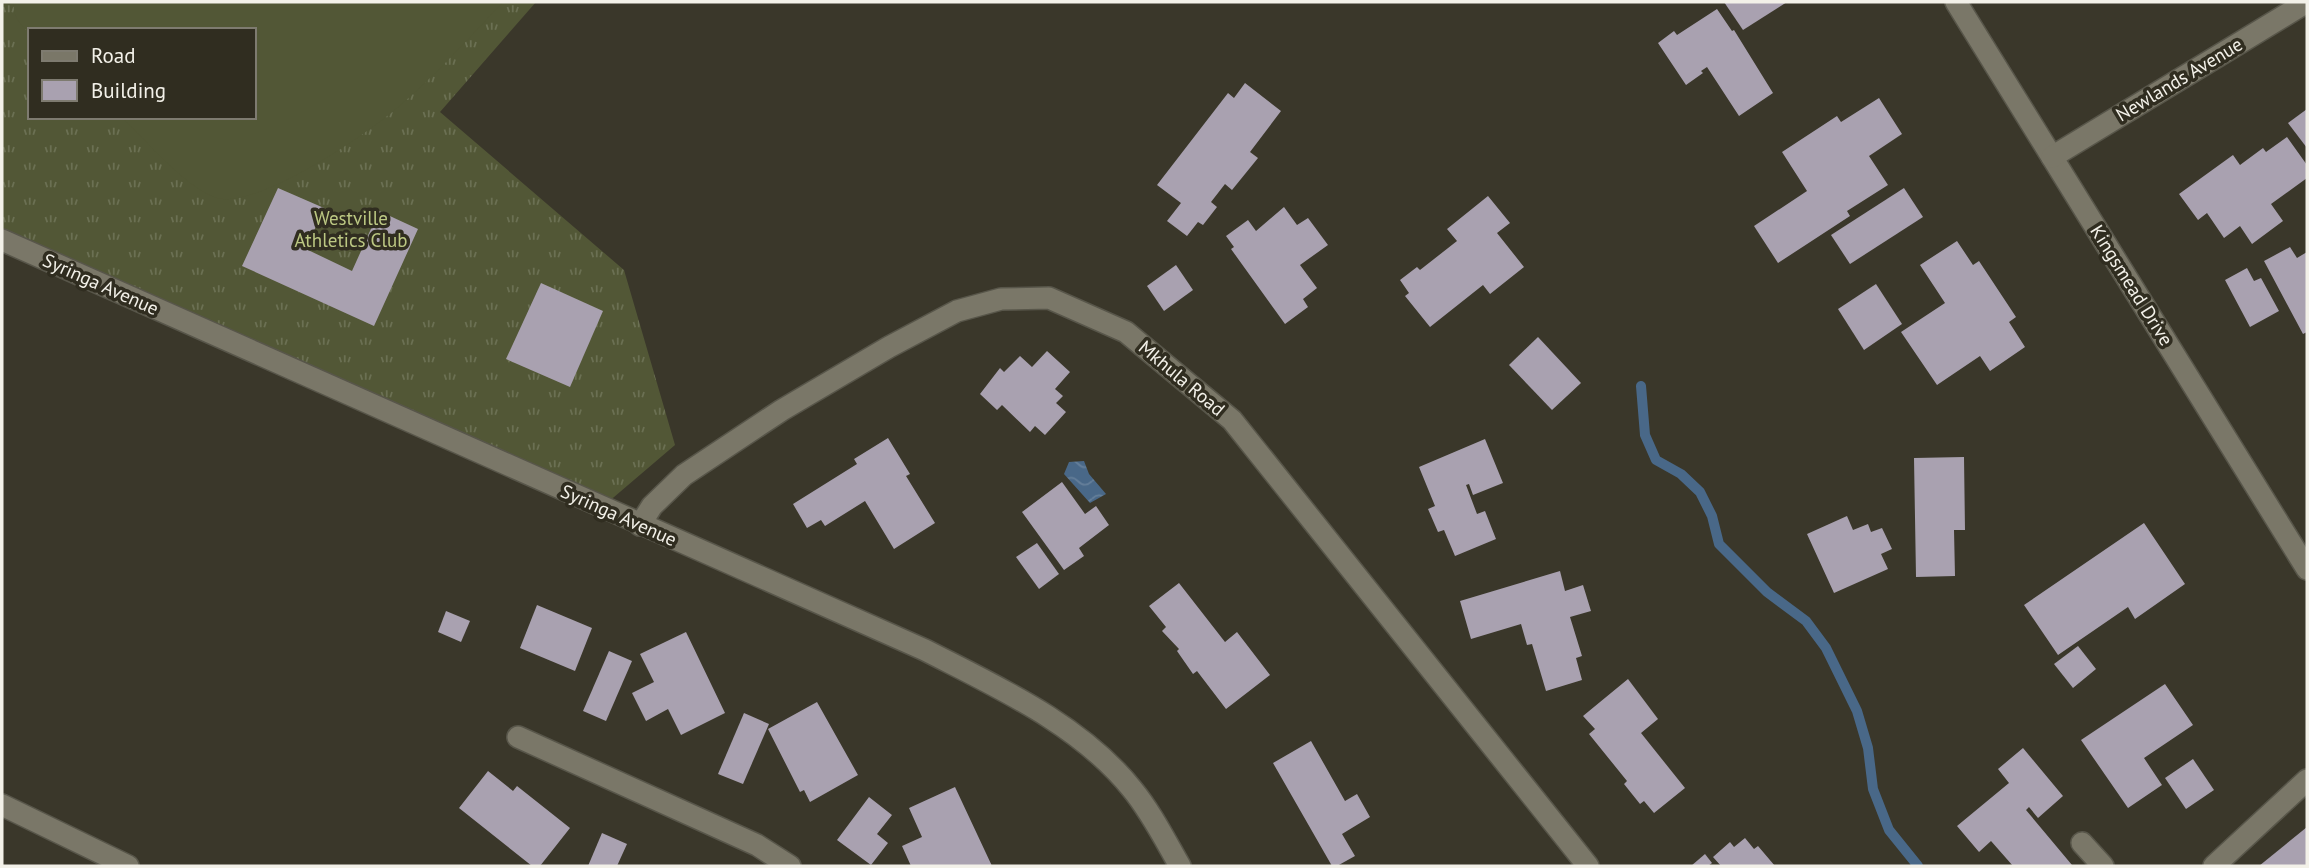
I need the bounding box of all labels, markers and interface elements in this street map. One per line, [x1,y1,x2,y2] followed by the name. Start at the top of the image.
[28,28,256,119] legend
[2111,32,2247,126] street label: Newlands Avenue
[91,42,135,69] text: Road
[91,77,166,104] text: Building
[295,206,407,252] park label: Westville Athletics Club
[2085,220,2179,350] street label: Kingsmead Drive
[39,248,163,320] street label: Syringa Avenue
[1134,335,1230,421] street label: Mkhula Road
[557,479,681,551] street label: Syringa Avenue

